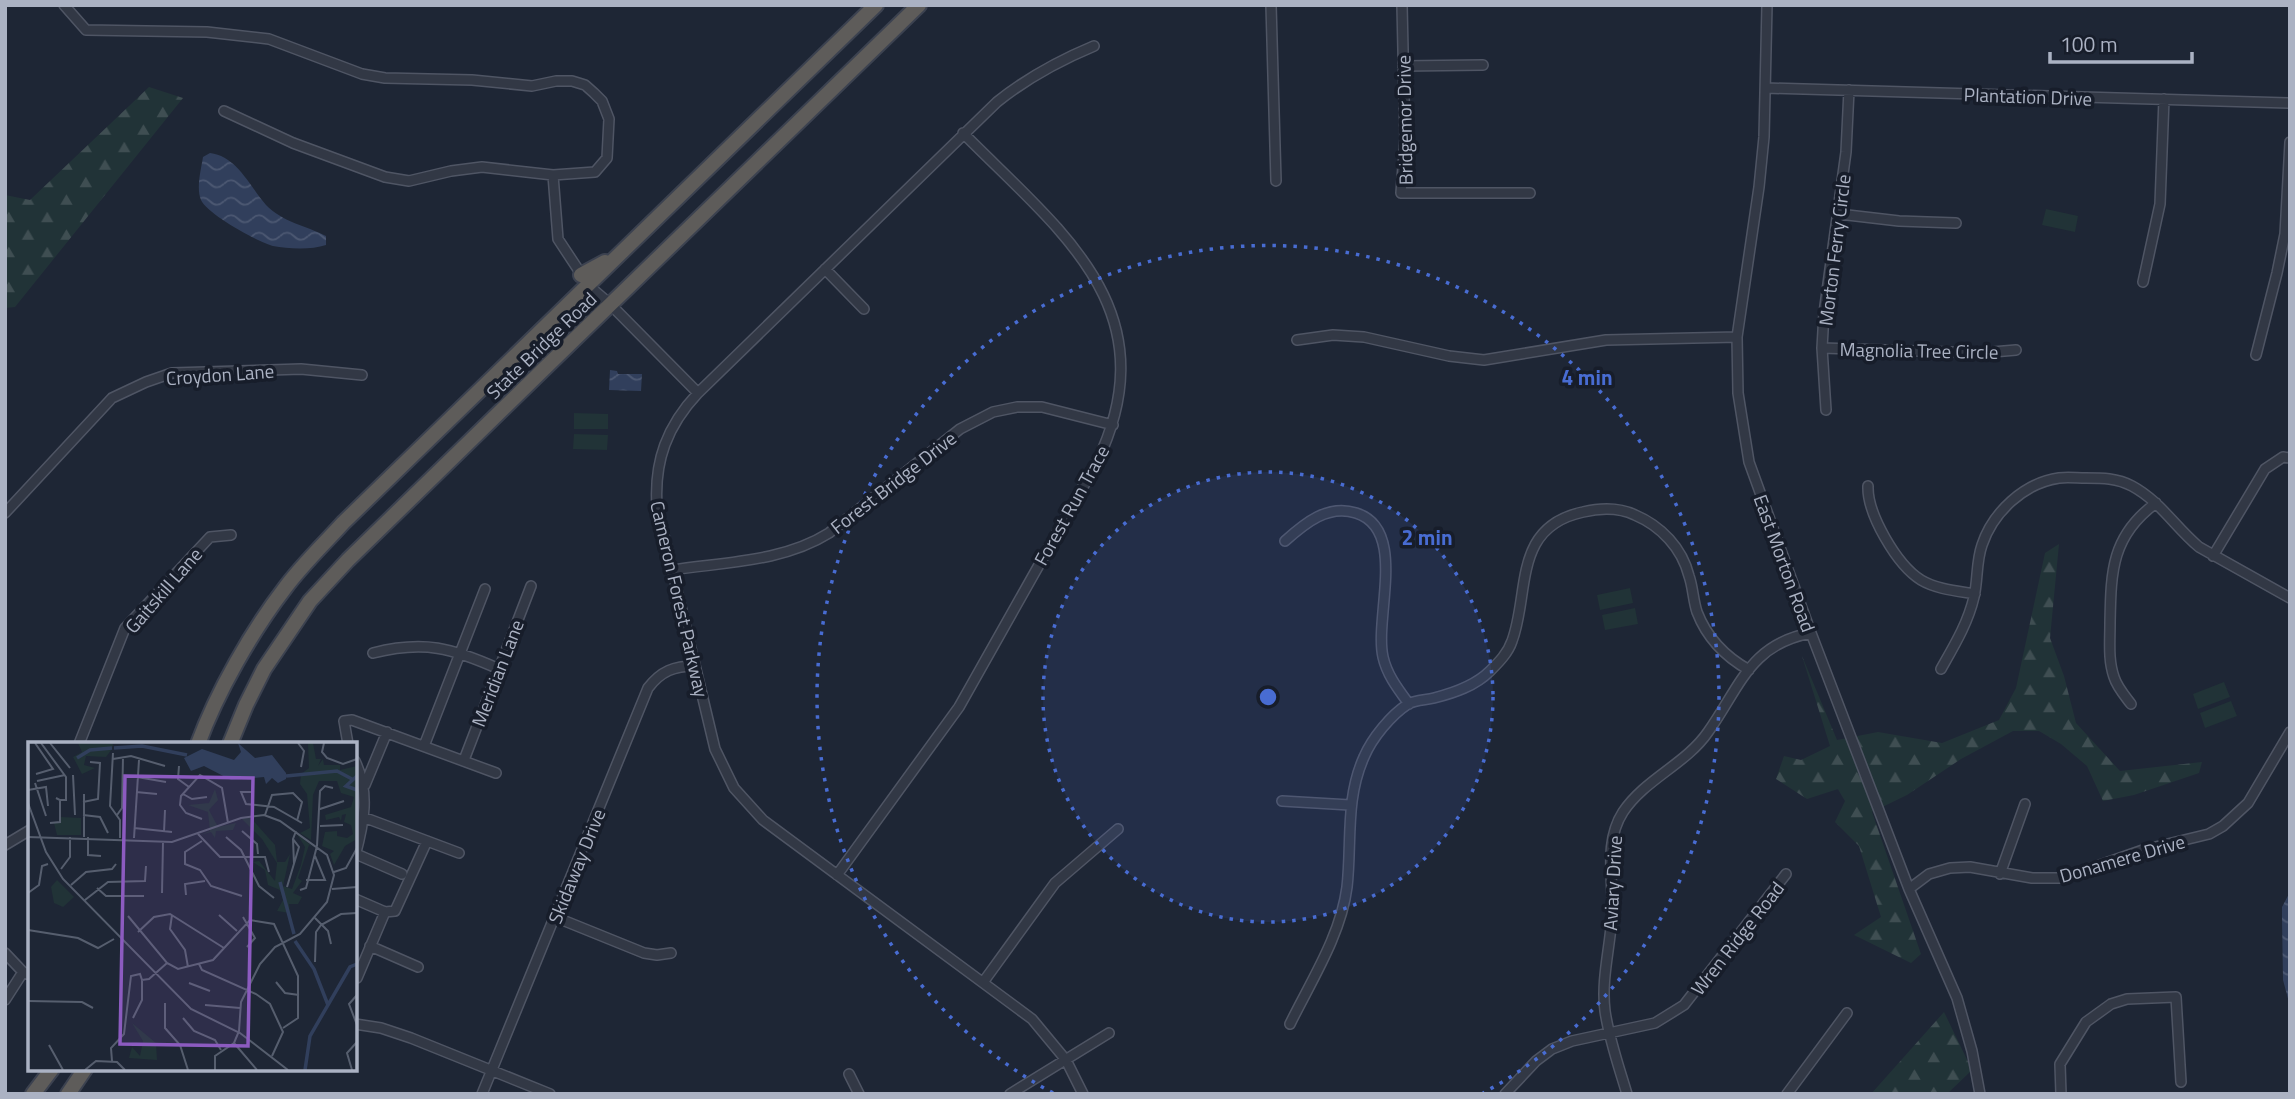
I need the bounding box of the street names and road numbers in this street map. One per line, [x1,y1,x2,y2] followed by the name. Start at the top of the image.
[1388,55,1420,185] street label: Bridgemor Drive
[1963,79,2093,113] street label: Plantation Drive
[1810,173,1858,327] street label: Morton Ferry Circle
[479,285,603,405] street label: State Bridge Road
[1839,334,1999,366] street label: Magnolia Tree Circle
[165,356,275,392] street label: Croydon Lane
[824,423,962,541] street label: Forest Bridge Drive
[1026,440,1116,570] street label: Forest Run Trace
[1747,490,1823,636] street label: East Morton Road
[643,498,717,700] street label: Cameron Forest Parkway
[117,541,209,639] street label: Gaitskill Lane
[463,615,531,731] street label: Meridian Lane
[540,804,612,928] street label: Skidaway Drive
[2056,826,2188,890] street label: Donamere Drive
[1595,835,1629,931] street label: Aviary Drive
[1683,875,1791,1001] street label: Wren Ridge Road

